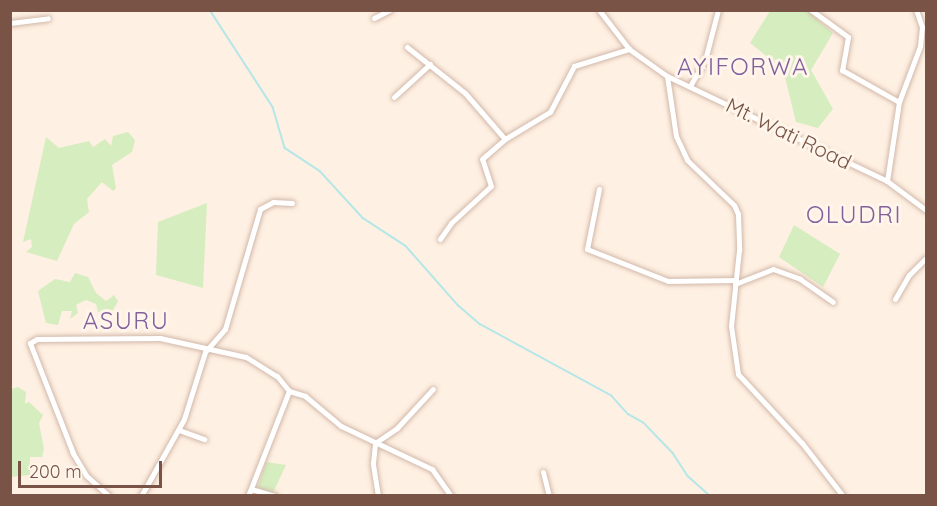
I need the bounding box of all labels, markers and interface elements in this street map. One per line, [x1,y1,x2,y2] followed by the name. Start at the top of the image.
[677,53,809,81] district label: AYIFORWA
[722,92,856,174] street label: Mt. Wati Road
[806,201,902,229] district label: OLUDRI
[83,307,169,335] district label: ASURU
[21,449,165,487] scale bar
[29,460,82,483] text: 200 m

